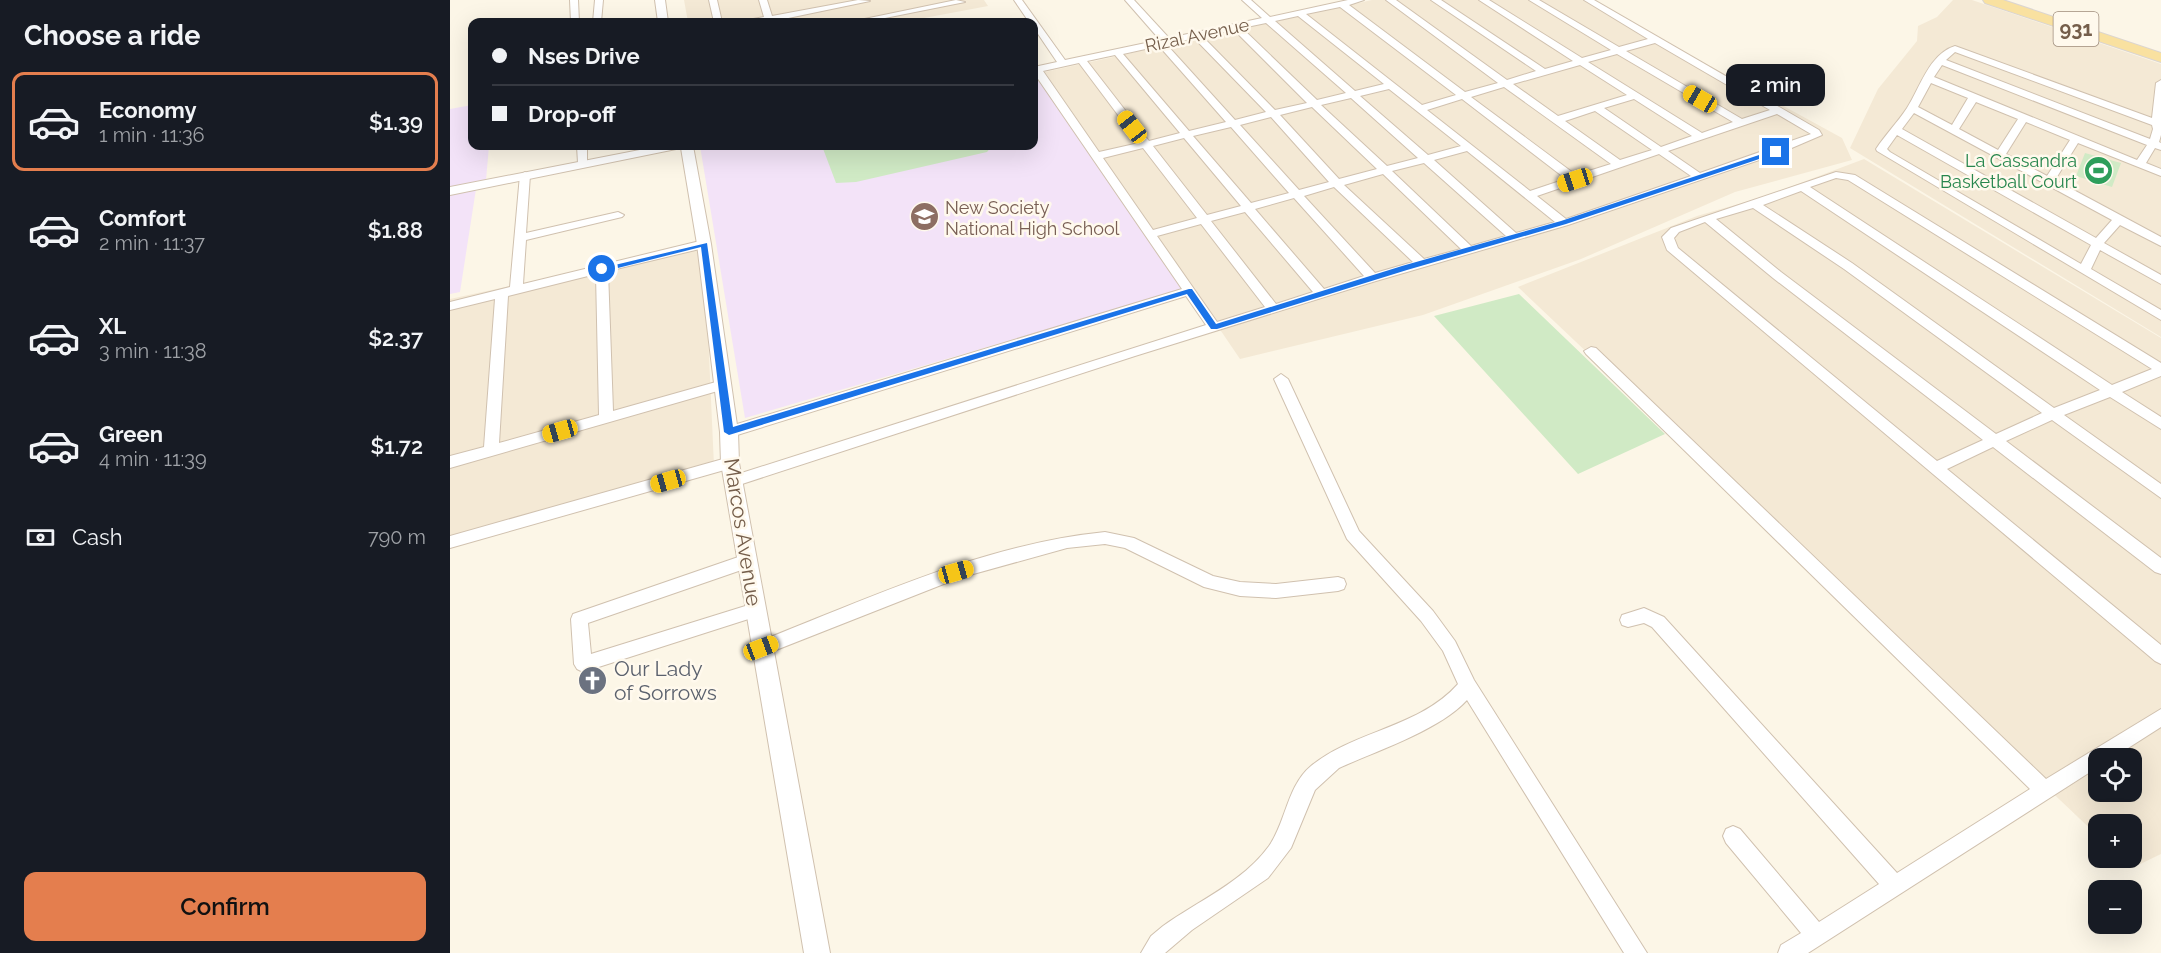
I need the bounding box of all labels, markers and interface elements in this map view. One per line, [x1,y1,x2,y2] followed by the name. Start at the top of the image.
[2054,12,2098,46] road number: 931
[1143,14,1251,56] street label: Rizal Avenue
[24,20,200,51] text: Choose a ride
[528,43,640,69] text: Nses Drive
[1726,65,1826,107] callout: 2 min
[1750,73,1801,97] text: 2 min
[1680,82,1720,116] car
[27,95,81,149] icon: car
[99,97,197,123] text: Economy
[528,101,616,127] text: Drop-off
[1114,107,1150,147] car
[369,109,423,135] text: $1.39
[99,123,205,147] text: 1 min · 11:36
[1762,138,1789,165] route end
[1940,150,2077,192] place label: La Cassandra Basketball Court
[2082,154,2114,186] sports icon: La Cassandra Basketball Court
[1555,166,1595,194] car
[945,197,1120,239] place label: New Society National High School
[908,201,940,233] school or university icon: New Society National High School
[27,203,81,257] icon: car
[99,205,186,231] text: Comfort
[368,217,423,243] text: $1.88
[99,231,205,255] text: 2 min · 11:37
[588,255,615,282] route start
[27,311,81,365] icon: car
[99,313,126,339] text: XL
[368,325,423,351] text: $2.37
[99,339,207,363] text: 3 min · 11:38
[540,417,580,445] car
[27,419,81,473] icon: car
[99,421,163,447] text: Green
[370,433,423,459] text: $1.72
[99,447,207,471] text: 4 min · 11:39
[719,456,767,608] street label: Marcos Avenue
[648,467,688,495] car
[24,521,57,554] icon: cash
[72,524,123,550] text: Cash
[368,525,426,549] text: 790 m
[936,558,976,586] car
[741,633,781,663] car
[614,656,717,705] place label: Our Lady of Sorrows
[577,664,609,696] church icon: Our Lady of Sorrows
[2088,748,2142,934] map controls
[2088,748,2142,802] button: locate
[2088,814,2142,868] button: +
[24,872,426,941] button: Confirm
[2088,880,2142,934] button: −

